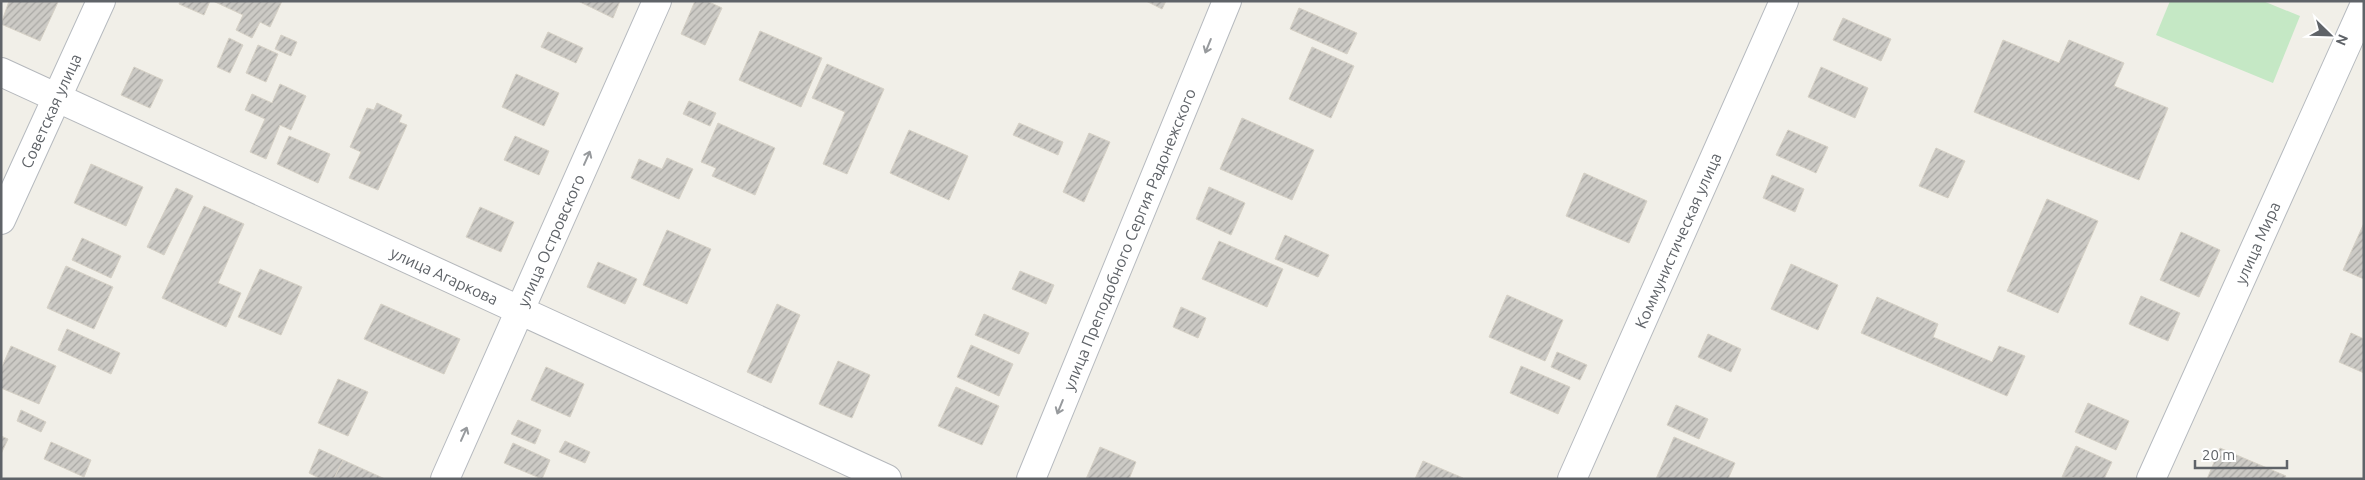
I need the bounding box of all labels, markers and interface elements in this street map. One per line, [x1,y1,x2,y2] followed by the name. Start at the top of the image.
[2305,10,2355,60] north arrow
[2333,32,2351,48] text: N
[1203,38,1213,53] one-way arrow
[17,51,85,171] street label: Советская улица
[1059,86,1199,393] street label: улица Преподобного Сергия Радонежского
[1631,150,1725,331] street label: Коммунистическая улица
[583,151,593,166] one-way arrow
[514,171,588,309] street label: улица Островского
[2231,199,2284,287] street label: улица Мира
[388,243,501,308] street label: улица Агаркова
[1055,399,1065,414] one-way arrow
[460,427,470,442] one-way arrow
[2195,438,2288,470] scale bar
[2202,446,2235,463] text: 20 m

